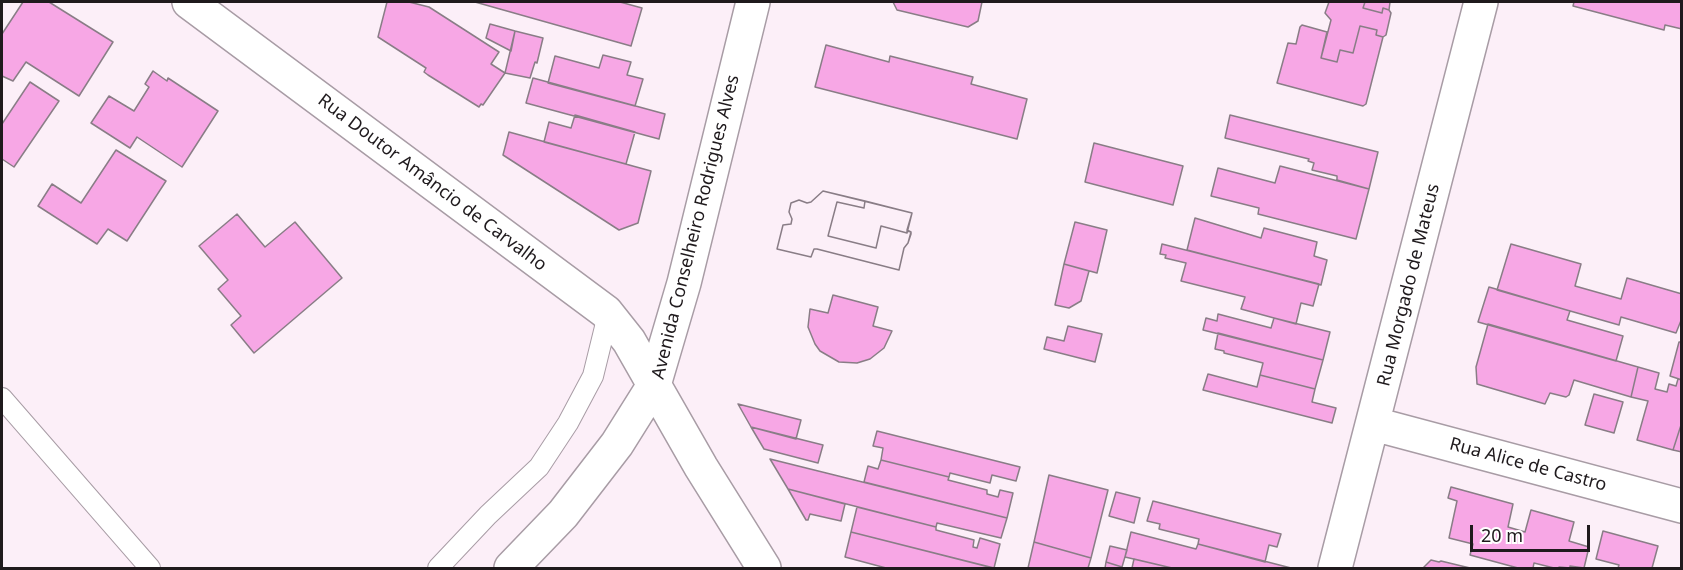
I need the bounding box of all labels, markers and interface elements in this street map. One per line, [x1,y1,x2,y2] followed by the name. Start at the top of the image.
[648,73,744,381] street label: Avenida Conselheiro Rodrigues Alves
[313,90,551,276] street label: Rua Doutor Amâncio de Carvalho
[1373,181,1445,389] street label: Rua Morgado de Mateus
[1447,434,1609,496] street label: Rua Alice de Castro
[1473,513,1593,551] scale bar
[1481,523,1523,547] text: 20 m

